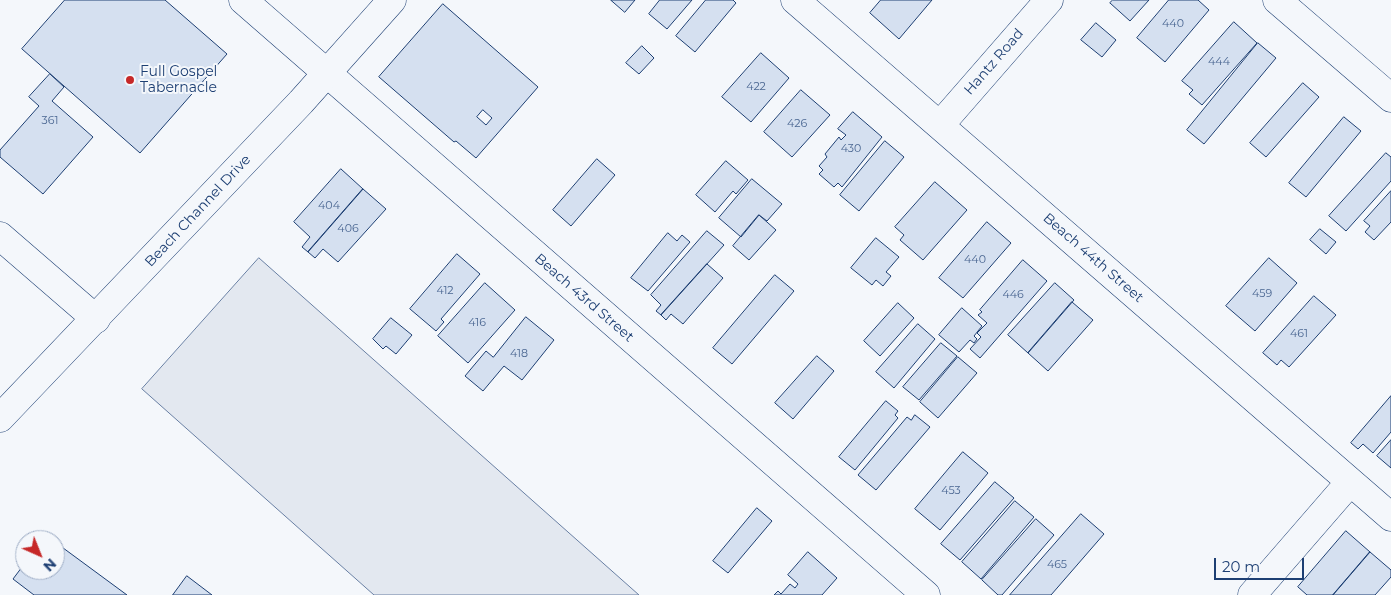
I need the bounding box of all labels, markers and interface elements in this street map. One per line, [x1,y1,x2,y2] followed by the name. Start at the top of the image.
[1162,17,1184,31] house number: 440
[961,25,1027,99] street label: Hantz Road
[1208,55,1230,69] house number: 444
[140,64,217,96] place label: Full Gospel Tabernacle
[124,74,136,86] marker: Full Gospel Tabernacle
[746,80,766,94] house number: 422
[42,114,58,128] house number: 361
[787,117,807,131] house number: 426
[841,142,861,156] house number: 430
[142,151,254,271] street label: Beach Channel Drive
[318,199,340,213] house number: 404
[1039,210,1147,306] street label: Beach 44th Street
[337,222,359,236] house number: 406
[531,250,637,346] street label: Beach 43rd Street
[964,253,986,267] house number: 440
[436,284,454,298] house number: 412
[1252,287,1272,301] house number: 459
[1002,288,1024,302] house number: 446
[468,316,486,330] house number: 416
[1290,327,1308,341] house number: 461
[510,347,528,361] house number: 418
[941,484,961,498] house number: 453
[15,530,65,580] north arrow
[1216,548,1306,580] scale bar
[39,555,60,575] text: N
[1222,557,1260,576] text: 20 m
[1047,558,1067,572] house number: 465

